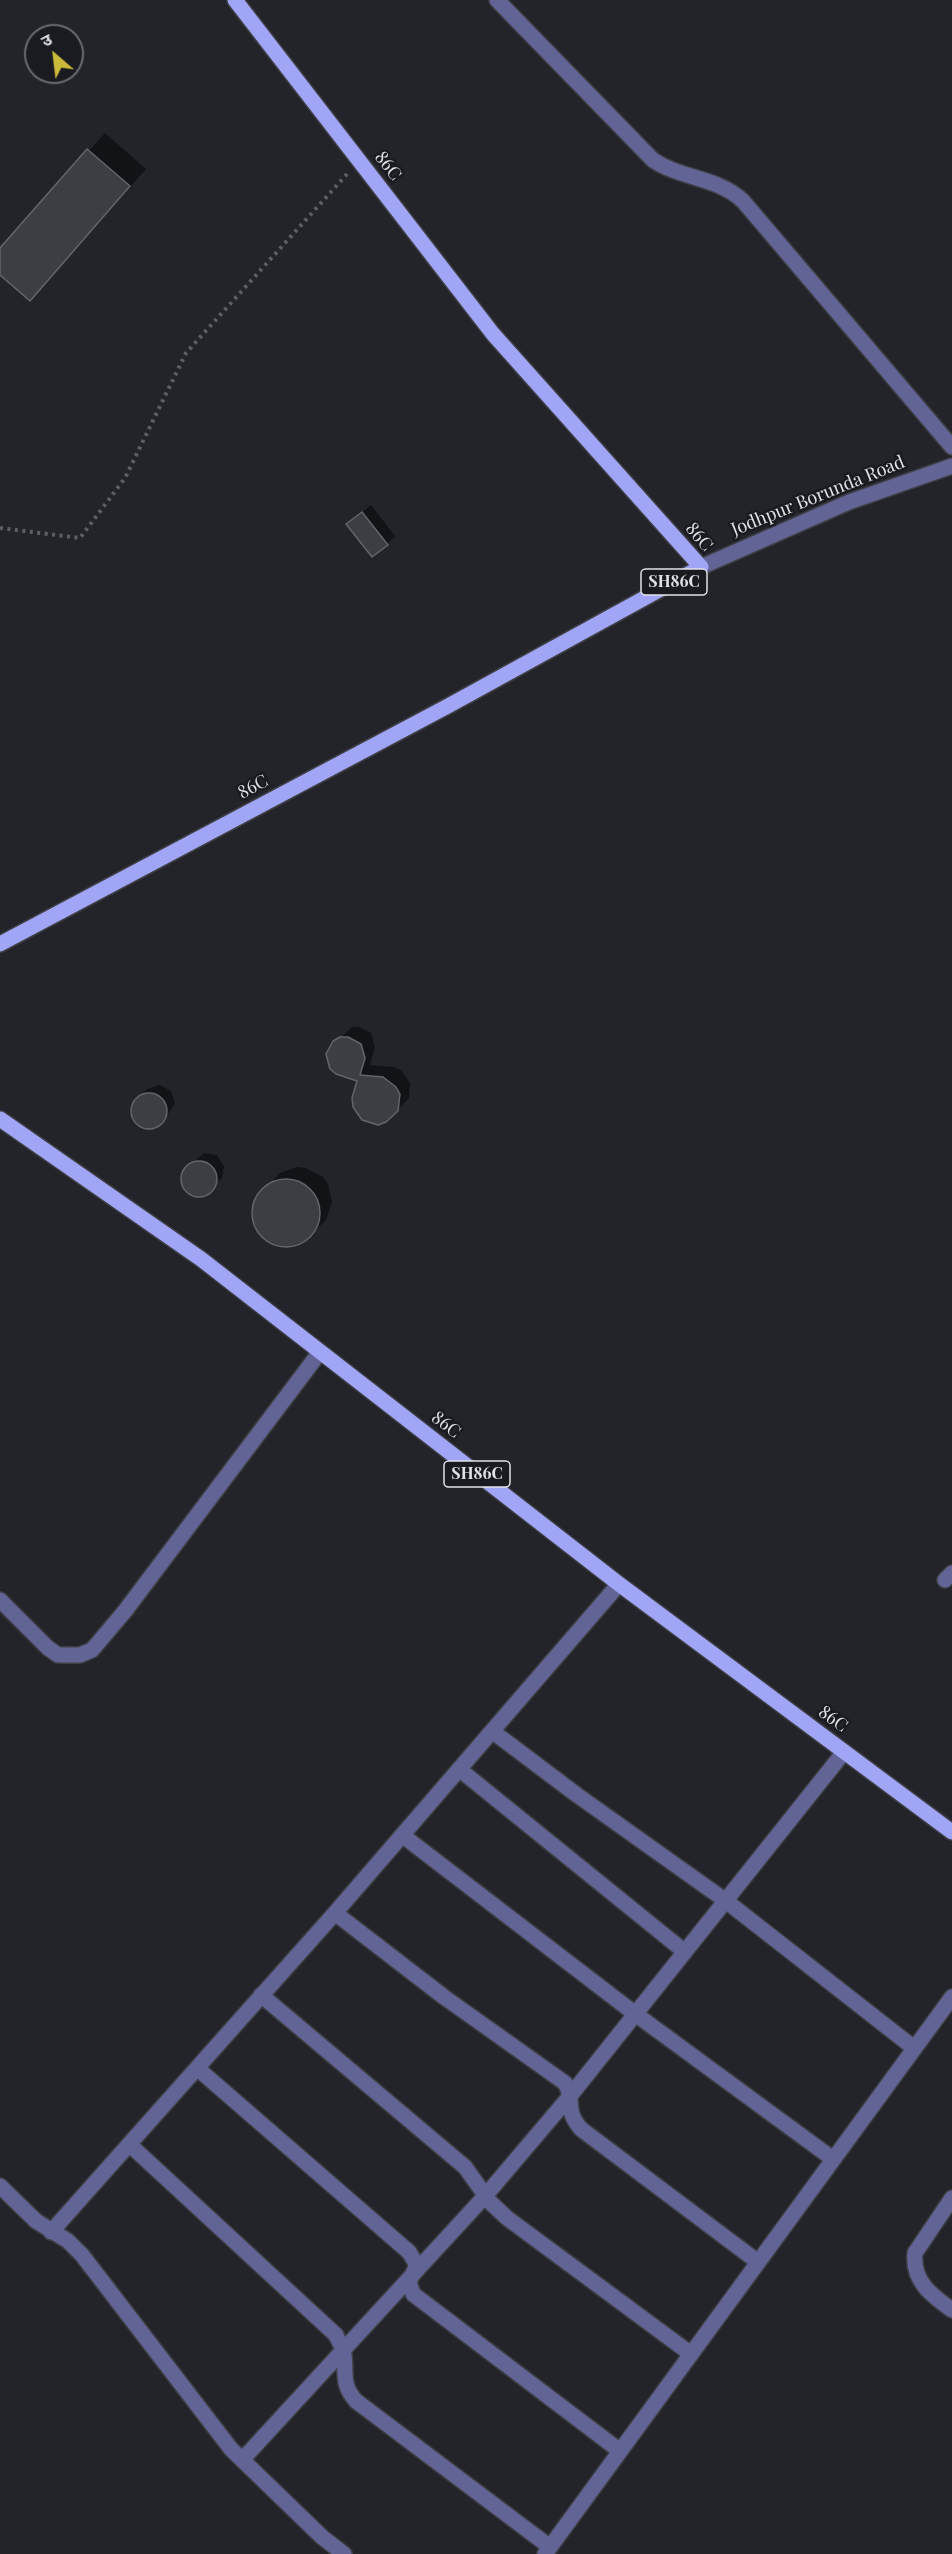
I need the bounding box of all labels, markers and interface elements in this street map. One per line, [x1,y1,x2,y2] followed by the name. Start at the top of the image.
[24,24,84,84] north arrow
[37,28,55,51] text: उ
[370,147,406,185] street label: 86C
[728,451,908,541] street label: Jodhpur Borunda Road
[681,518,717,556] street label: 86C
[641,569,707,595] road number: SH86C
[234,770,272,804] street label: 86C
[427,1407,465,1443] street label: 86C
[444,1461,510,1487] road number: SH86C
[814,1701,852,1737] street label: 86C

